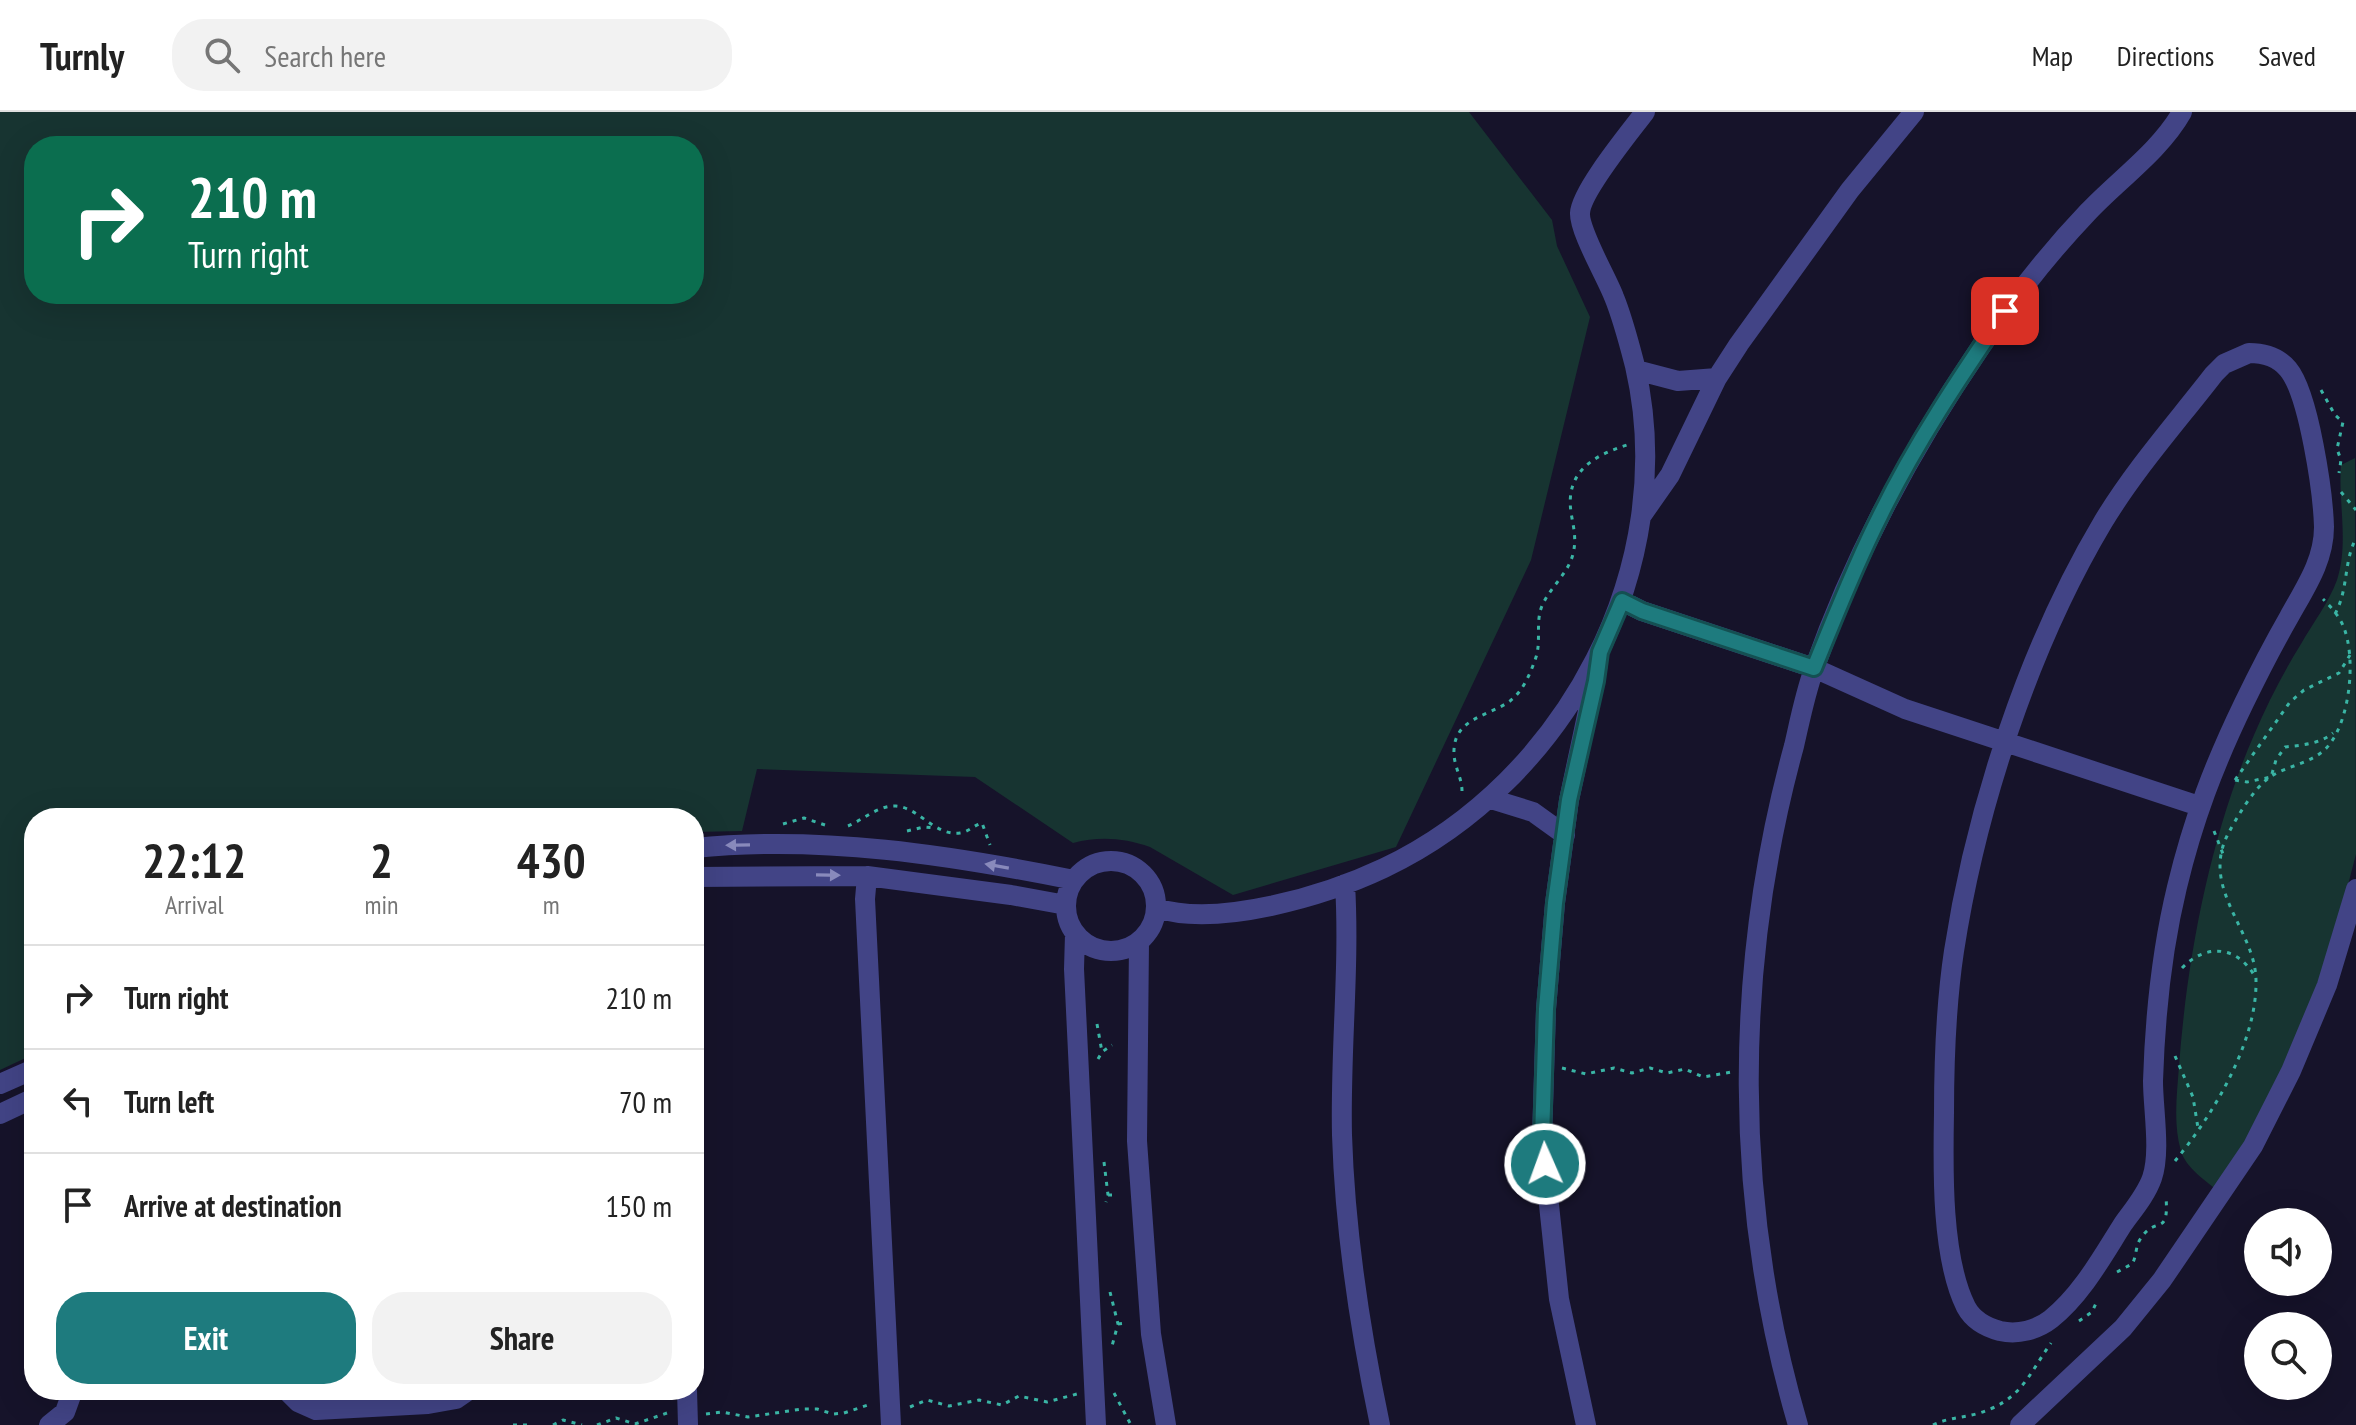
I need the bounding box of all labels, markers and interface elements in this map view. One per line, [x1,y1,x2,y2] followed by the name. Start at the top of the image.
[172,19,732,91] search box
[40,31,124,80] text: Turnly
[200,33,244,77] icon: search
[264,36,386,75] text: Search here
[2032,37,2073,74] text: Map
[2117,37,2214,74] text: Directions
[2258,37,2316,74] text: Saved
[188,161,317,233] text: 210 m
[56,168,160,272] icon: right
[188,231,309,278] text: Turn right
[1971,277,2039,345] pin
[1983,289,2027,333] icon: arrive
[142,829,246,891] text: 22:12
[370,829,393,891] text: 2
[517,829,586,891] text: 430
[725,839,750,852] one-way arrow
[984,859,1009,871] one-way arrow
[816,869,841,881] one-way arrow
[165,888,224,921] text: Arrival
[364,888,398,921] text: min
[543,888,560,921] text: m
[56,975,100,1019] icon: right
[124,978,228,1017] text: Turn right
[606,978,672,1017] text: 210 m
[56,1079,100,1123] icon: left
[124,1082,214,1121] text: Turn left
[619,1082,672,1121] text: 70 m
[1503,1122,1587,1206] position arrow
[56,1183,100,1227] icon: arrive
[124,1186,342,1225] text: Arrive at destination
[606,1186,672,1225] text: 150 m
[2244,1208,2332,1400] map controls
[2244,1208,2332,1296] button: sound
[56,1292,356,1384] button: Exit
[372,1292,672,1384] button: Share
[2244,1312,2332,1400] button: search

